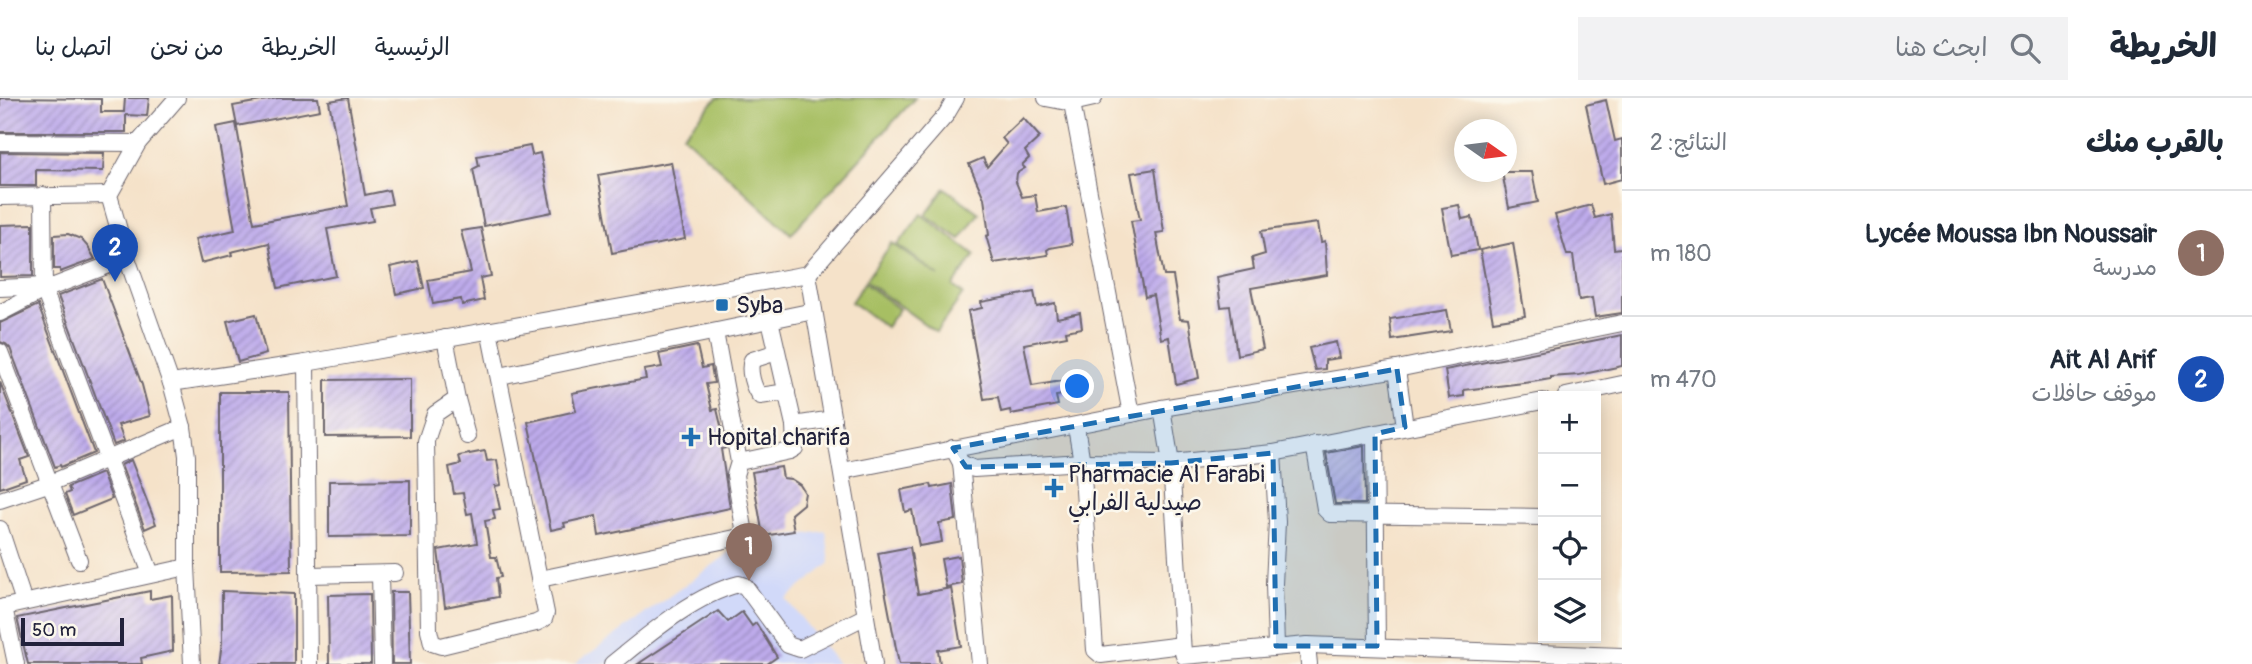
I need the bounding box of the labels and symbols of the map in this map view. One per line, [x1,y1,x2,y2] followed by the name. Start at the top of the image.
[1454,119,1517,182] north arrow
[92,224,138,282] pin: 2
[736,291,783,320] place label: Syba
[714,297,730,313] marker: Syba
[1060,369,1094,403] your location
[707,423,850,452] place label: Hopital charifa
[681,427,701,447] marker: Hopital charifa
[1068,460,1265,523] place label: Pharmacie Al Farabi صيدلية الفرابي
[1046,480,1062,496] marker: Pharmacie Al Farabi صيدلية الفرابي
[726,523,772,581] pin: 1
[21,615,124,647] scale bar

